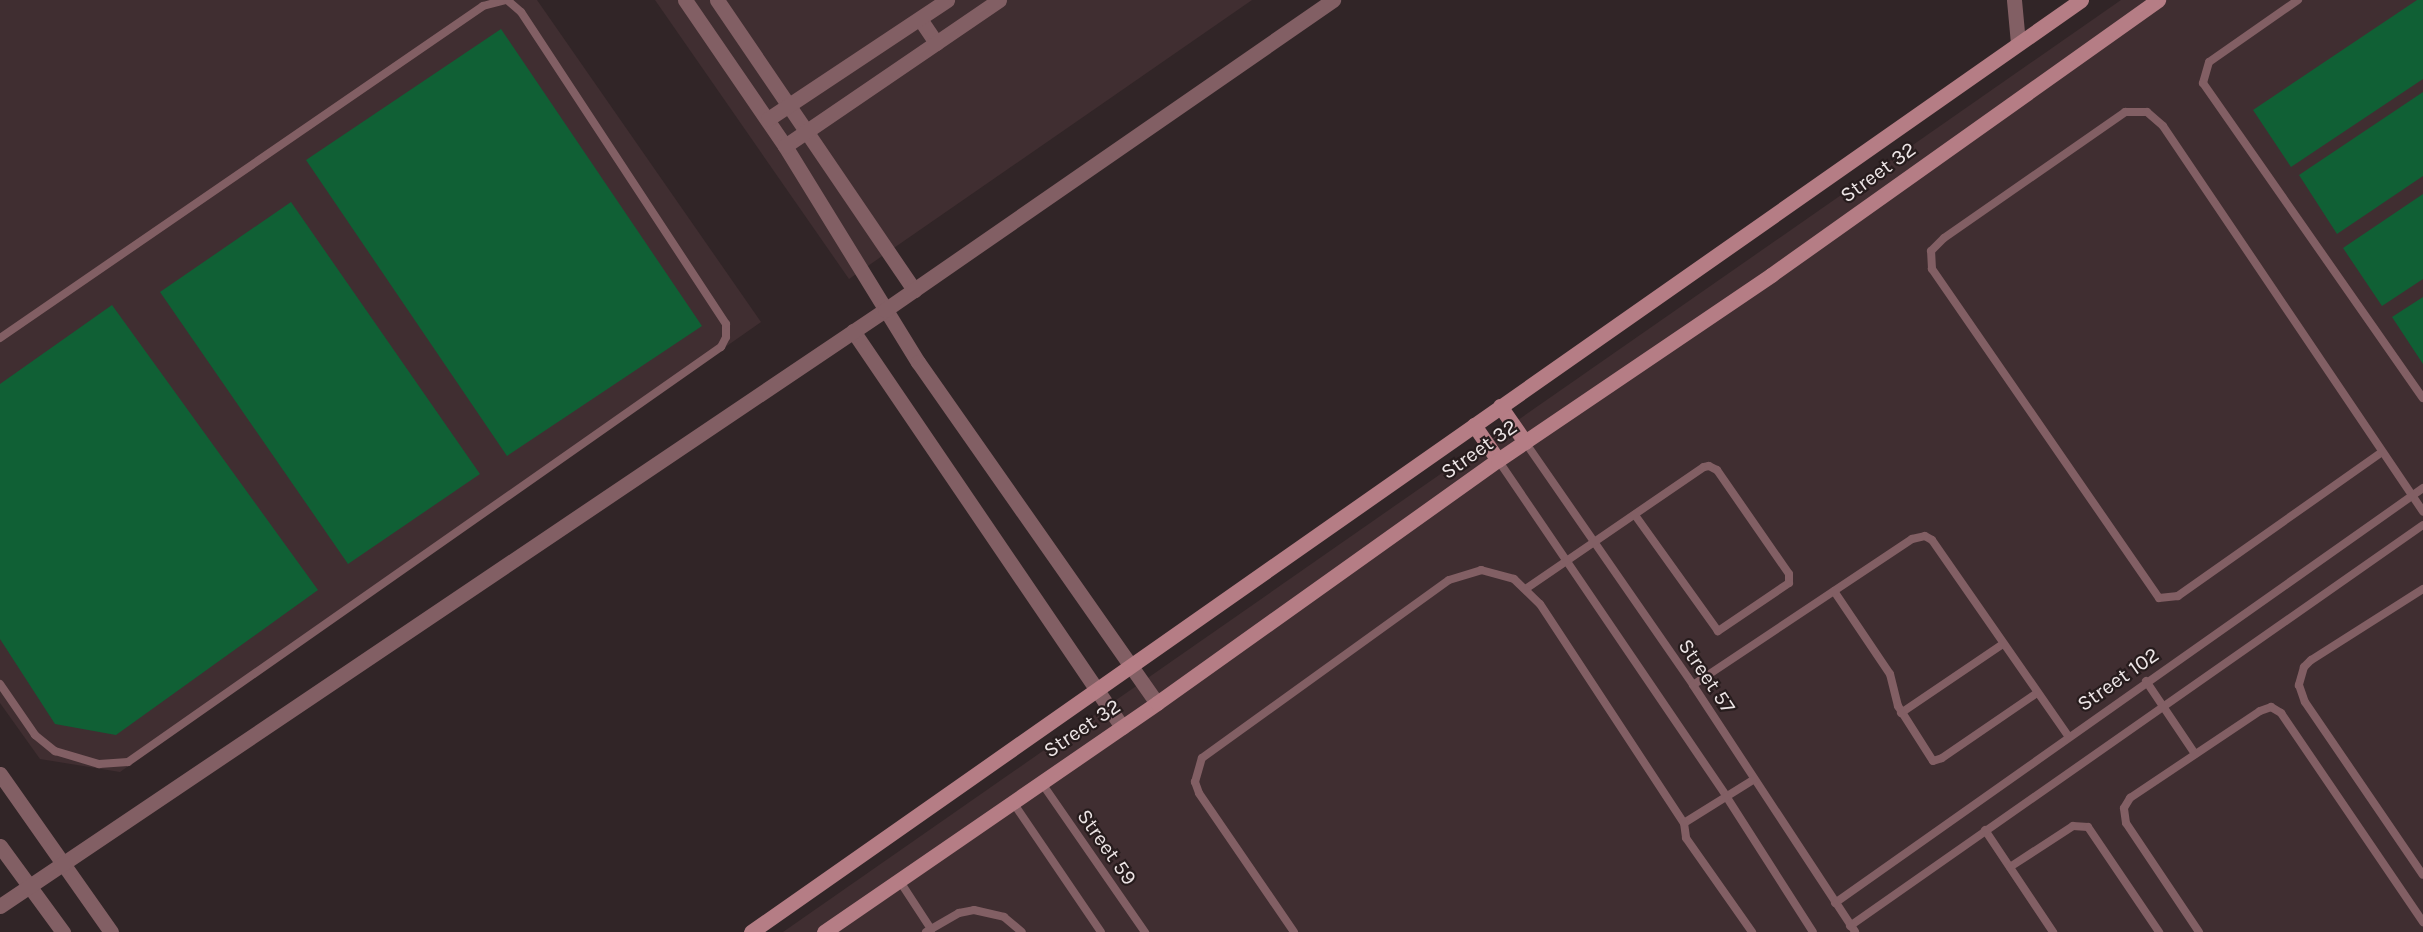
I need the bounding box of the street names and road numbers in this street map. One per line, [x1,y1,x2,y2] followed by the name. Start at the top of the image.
[1835,136,1921,208] street label: Street 32
[1436,414,1522,484] street label: Street 32
[1673,634,1741,718] street label: Street 57
[2072,642,2164,716] street label: Street 102
[1039,693,1125,763] street label: Street 32
[1072,804,1142,890] street label: Street 59

